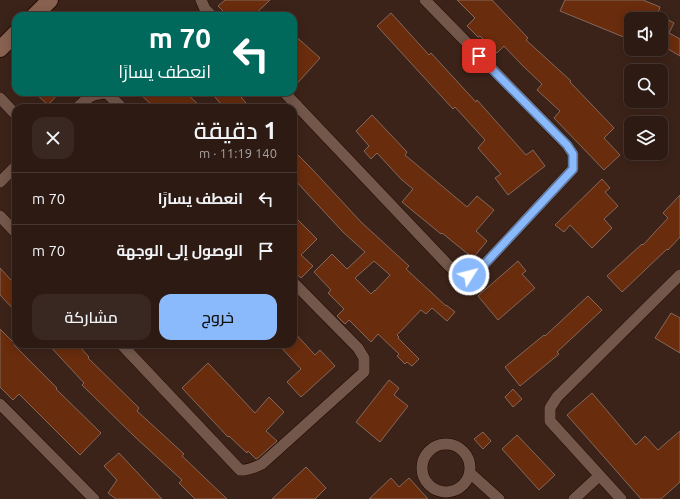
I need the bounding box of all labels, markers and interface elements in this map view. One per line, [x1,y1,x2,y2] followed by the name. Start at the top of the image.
[624,12,668,160] map controls
[624,12,668,56] button: sound
[149,22,211,53] text: 70 m
[225,28,277,80] icon: left
[462,39,496,73] pin
[468,45,490,67] icon: arrive
[118,61,211,81] text: انعطف يسارًا
[624,64,668,108] button: search
[624,116,668,160] button: layers
[32,117,74,159] button: close
[194,117,277,144] text: 1 دقيقة
[199,146,277,160] text: 140 m · 11:19
[255,188,277,210] icon: left
[32,190,65,207] text: 70 m
[158,190,243,207] text: انعطف يسارًا
[255,240,277,262] icon: arrive
[32,242,65,259] text: 70 m
[116,242,243,259] text: الوصول إلى الوجهة
[448,254,490,296] position arrow
[32,294,151,340] button: مشاركة
[159,294,277,340] button: خروج

